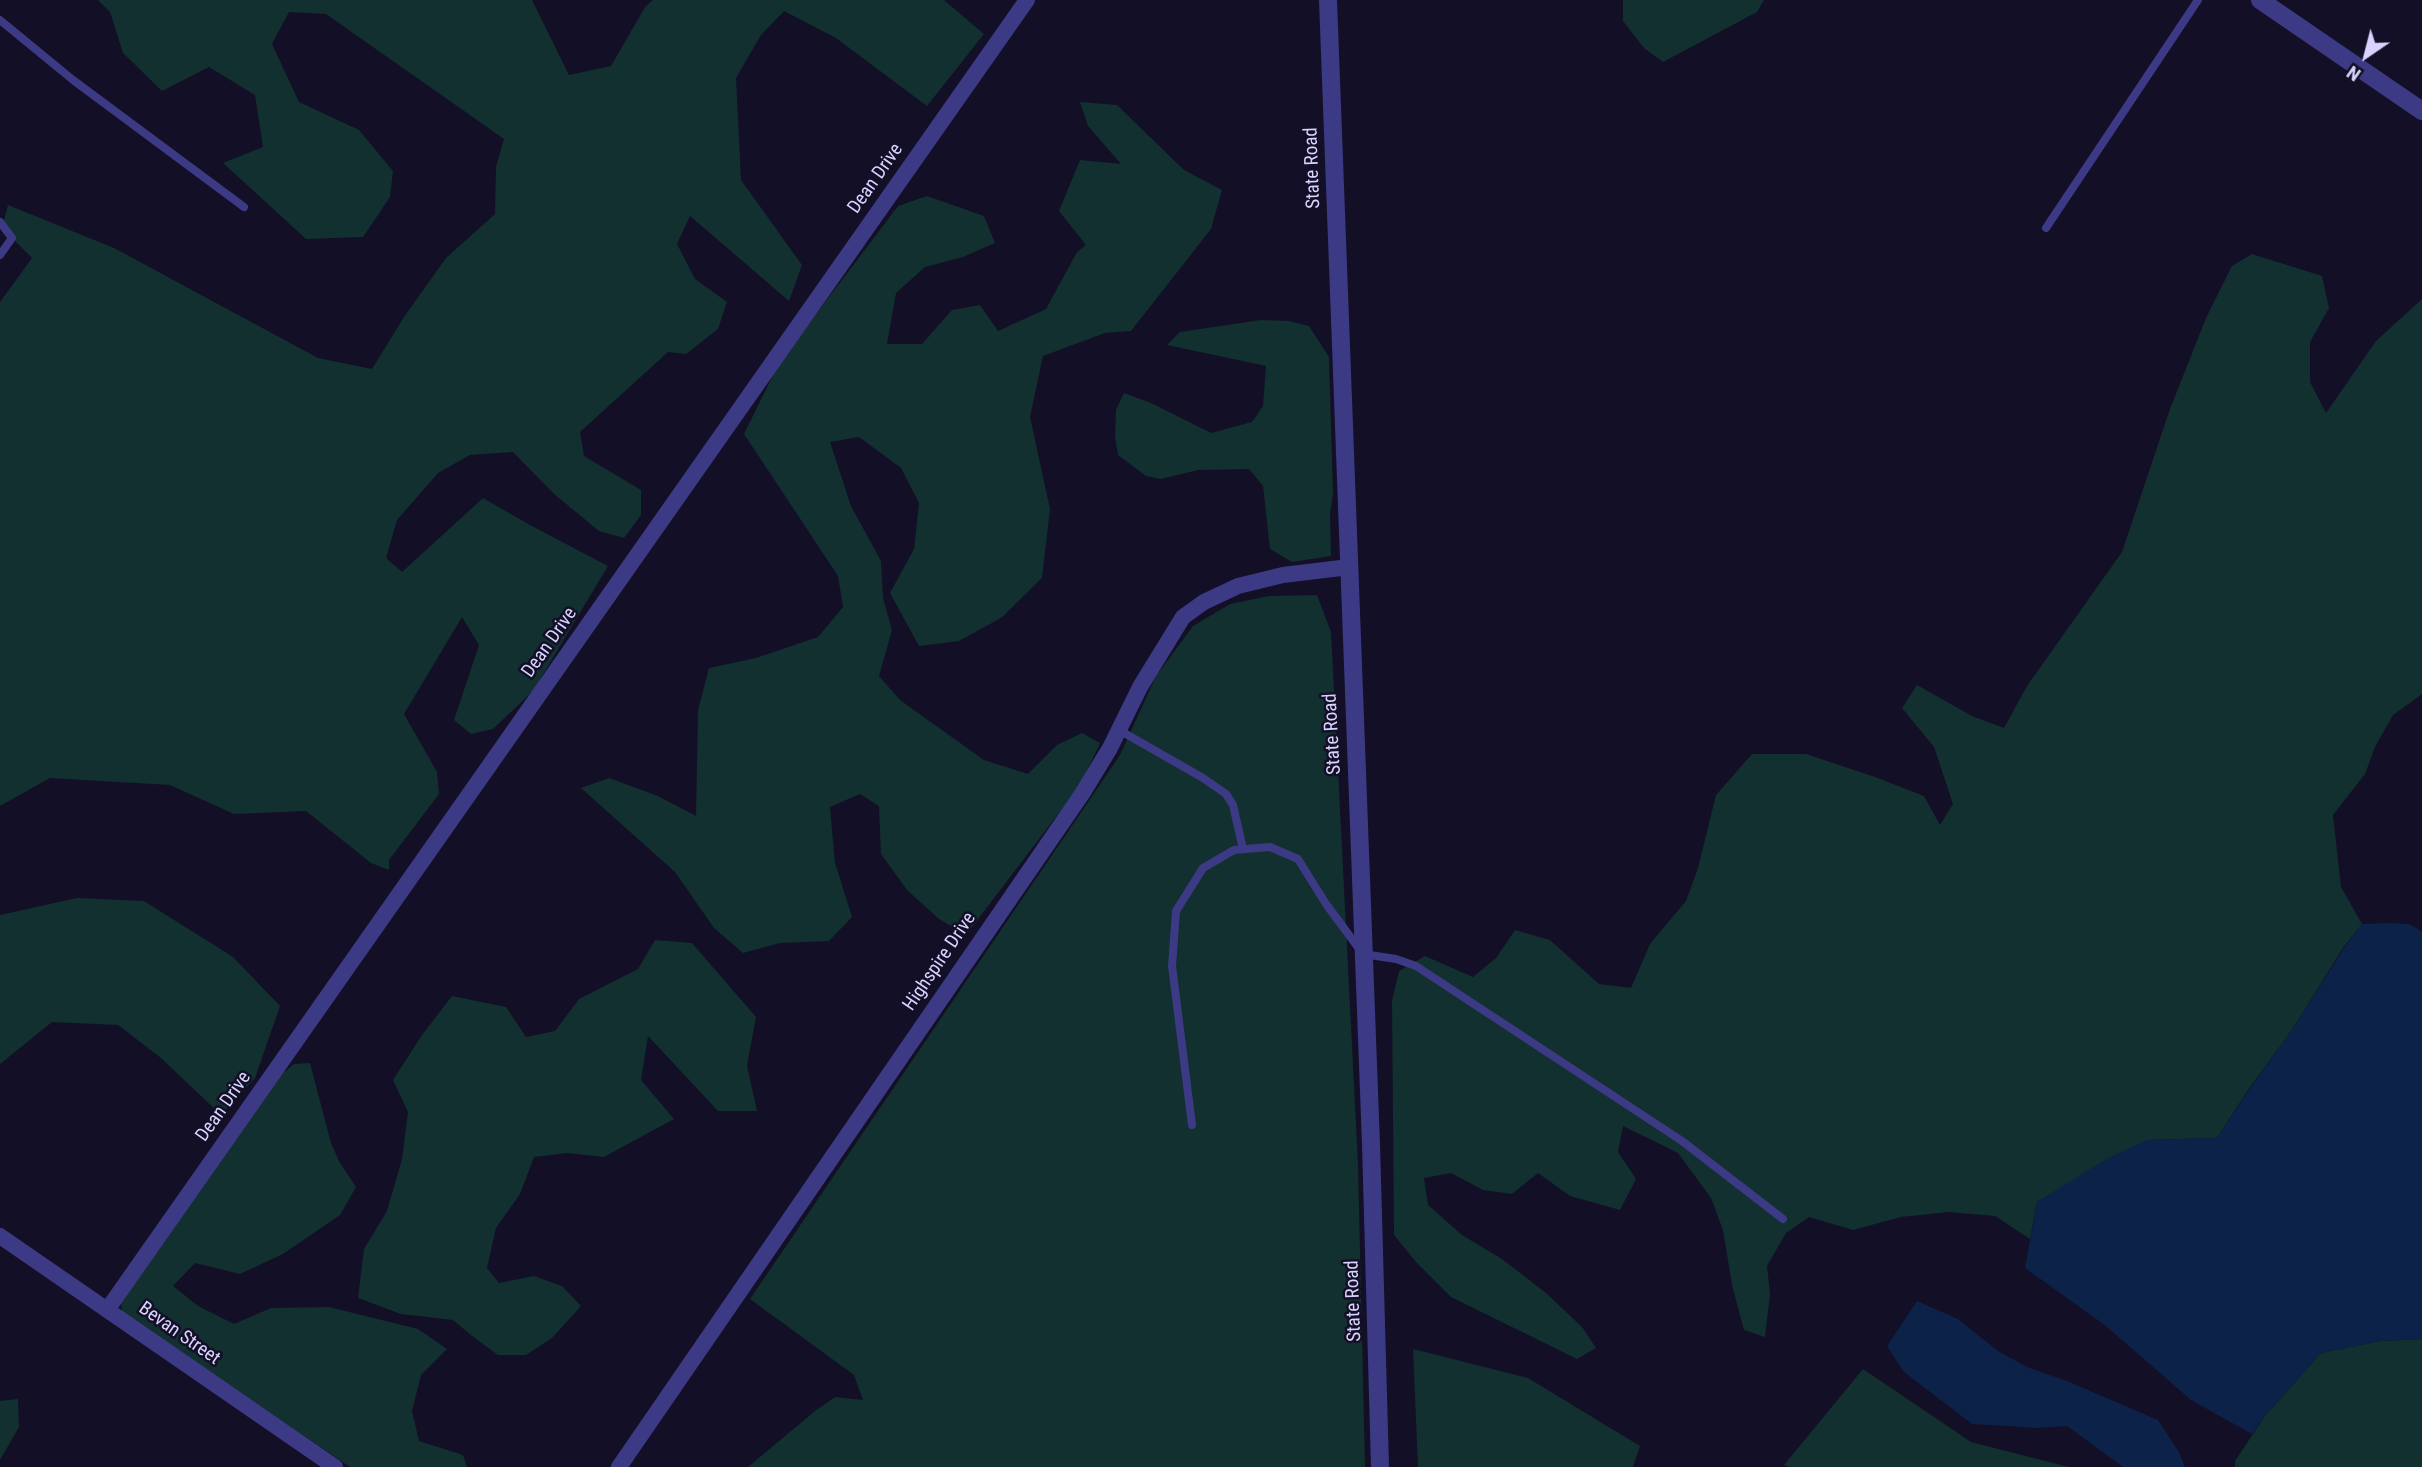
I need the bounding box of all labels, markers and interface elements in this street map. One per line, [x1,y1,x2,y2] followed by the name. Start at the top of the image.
[2331,21,2401,91] north arrow
[2342,61,2365,86] text: N
[1300,127,1326,209] street label: State Road
[844,140,908,218] street label: Dean Drive
[518,604,582,682] street label: Dean Drive
[1319,693,1347,775] street label: State Road
[899,908,981,1016] street label: Highspire Drive
[192,1068,256,1146] street label: Dean Drive
[1341,1260,1367,1342] street label: State Road
[134,1298,224,1370] street label: Bevan Street

